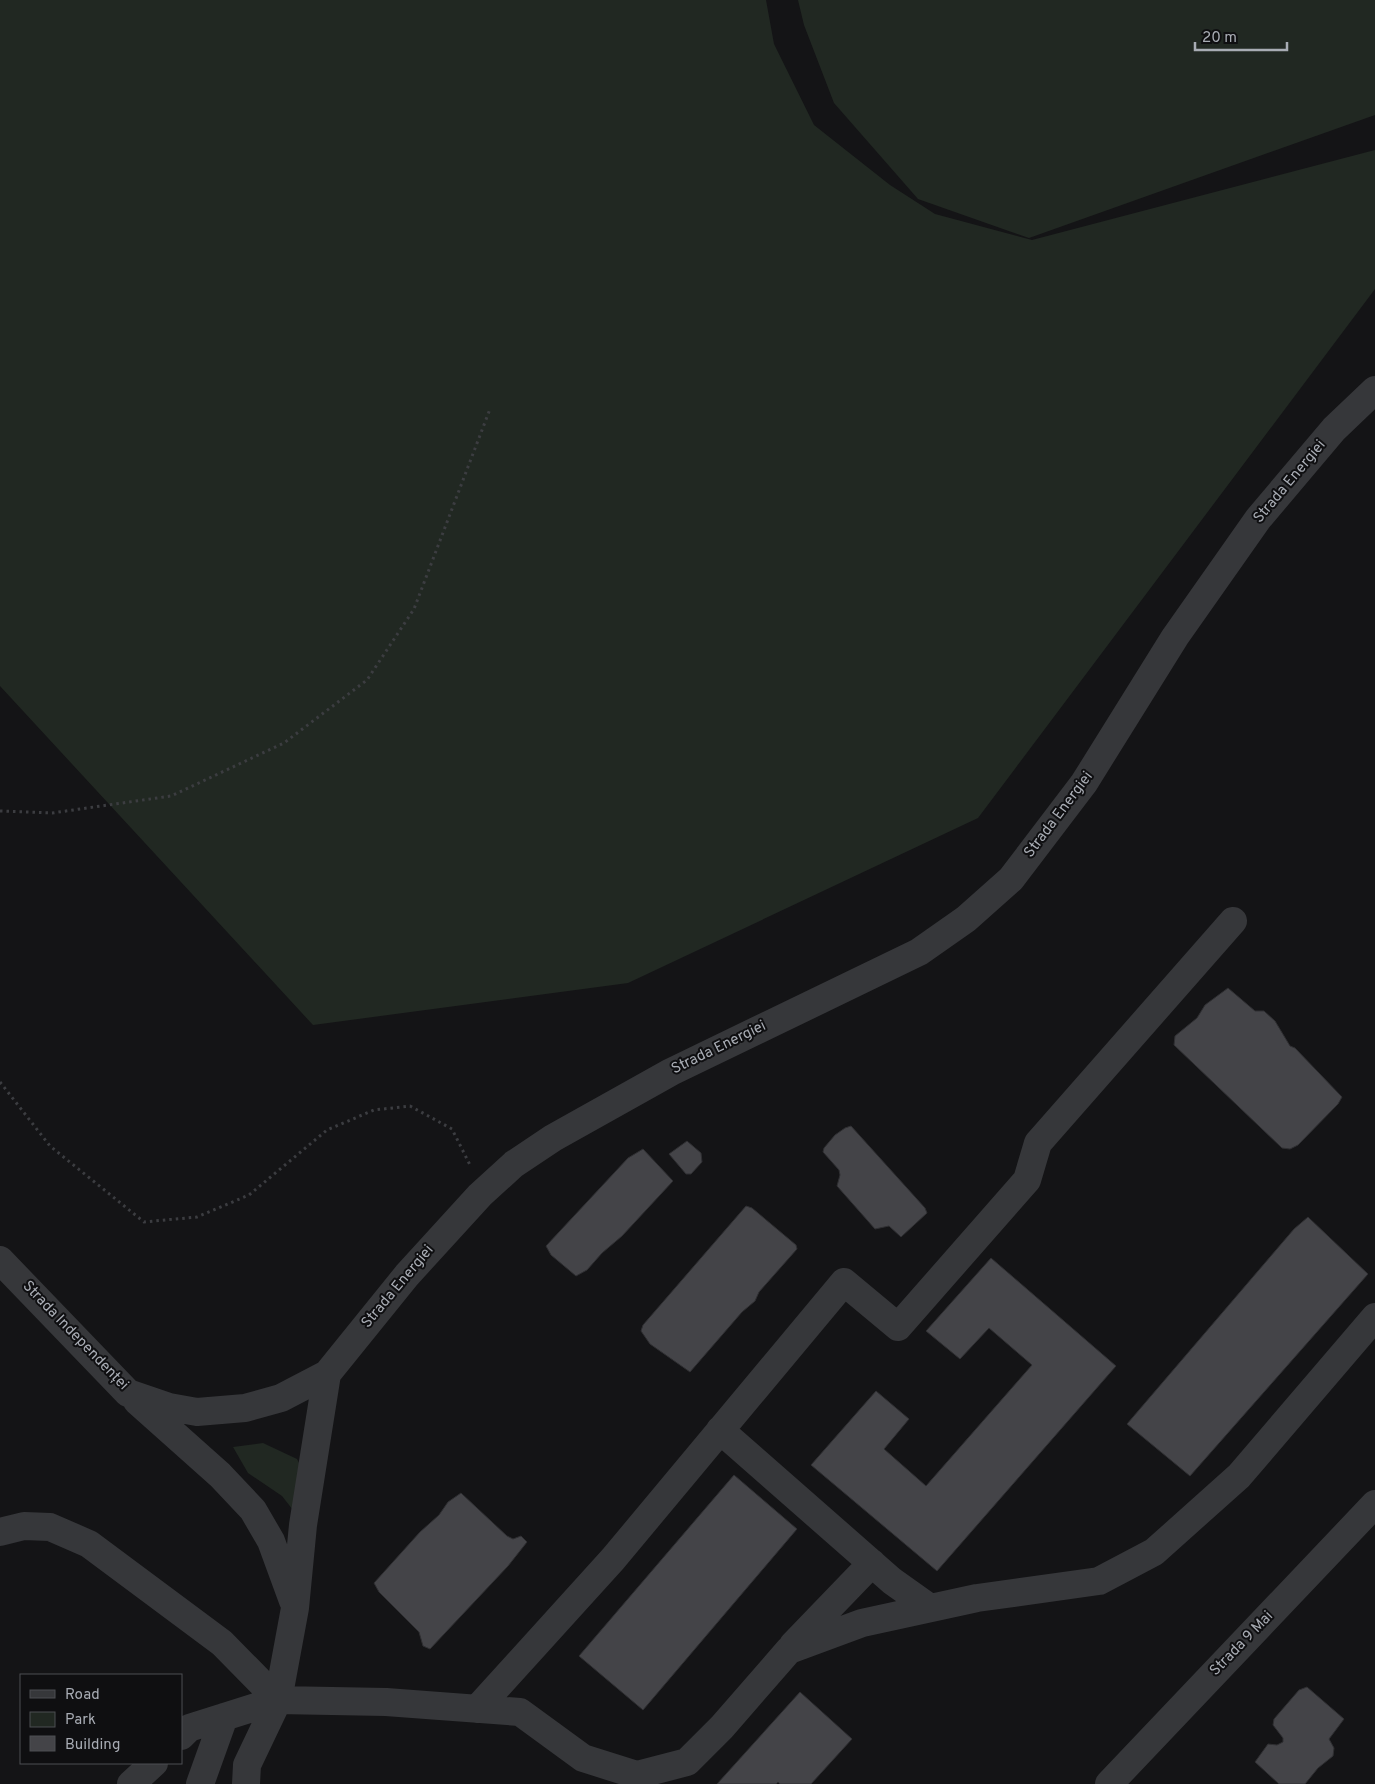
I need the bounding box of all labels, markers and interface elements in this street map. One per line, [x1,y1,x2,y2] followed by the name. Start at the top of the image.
[1195,20,1288,52] scale bar
[1202,29,1237,48] text: 20 m
[1250,437,1330,527] street label: Strada Energiei
[1020,768,1098,862] street label: Strada Energiei
[669,1017,769,1079] street label: Strada Energiei
[358,1242,438,1332] street label: Strada Energiei
[18,1277,132,1395] street label: Strada Independenței
[1206,1607,1278,1681] street label: Strada 9 Mai
[20,1674,182,1764] legend
[65,1686,100,1705] text: Road
[65,1711,96,1730] text: Park
[65,1736,120,1755] text: Building

